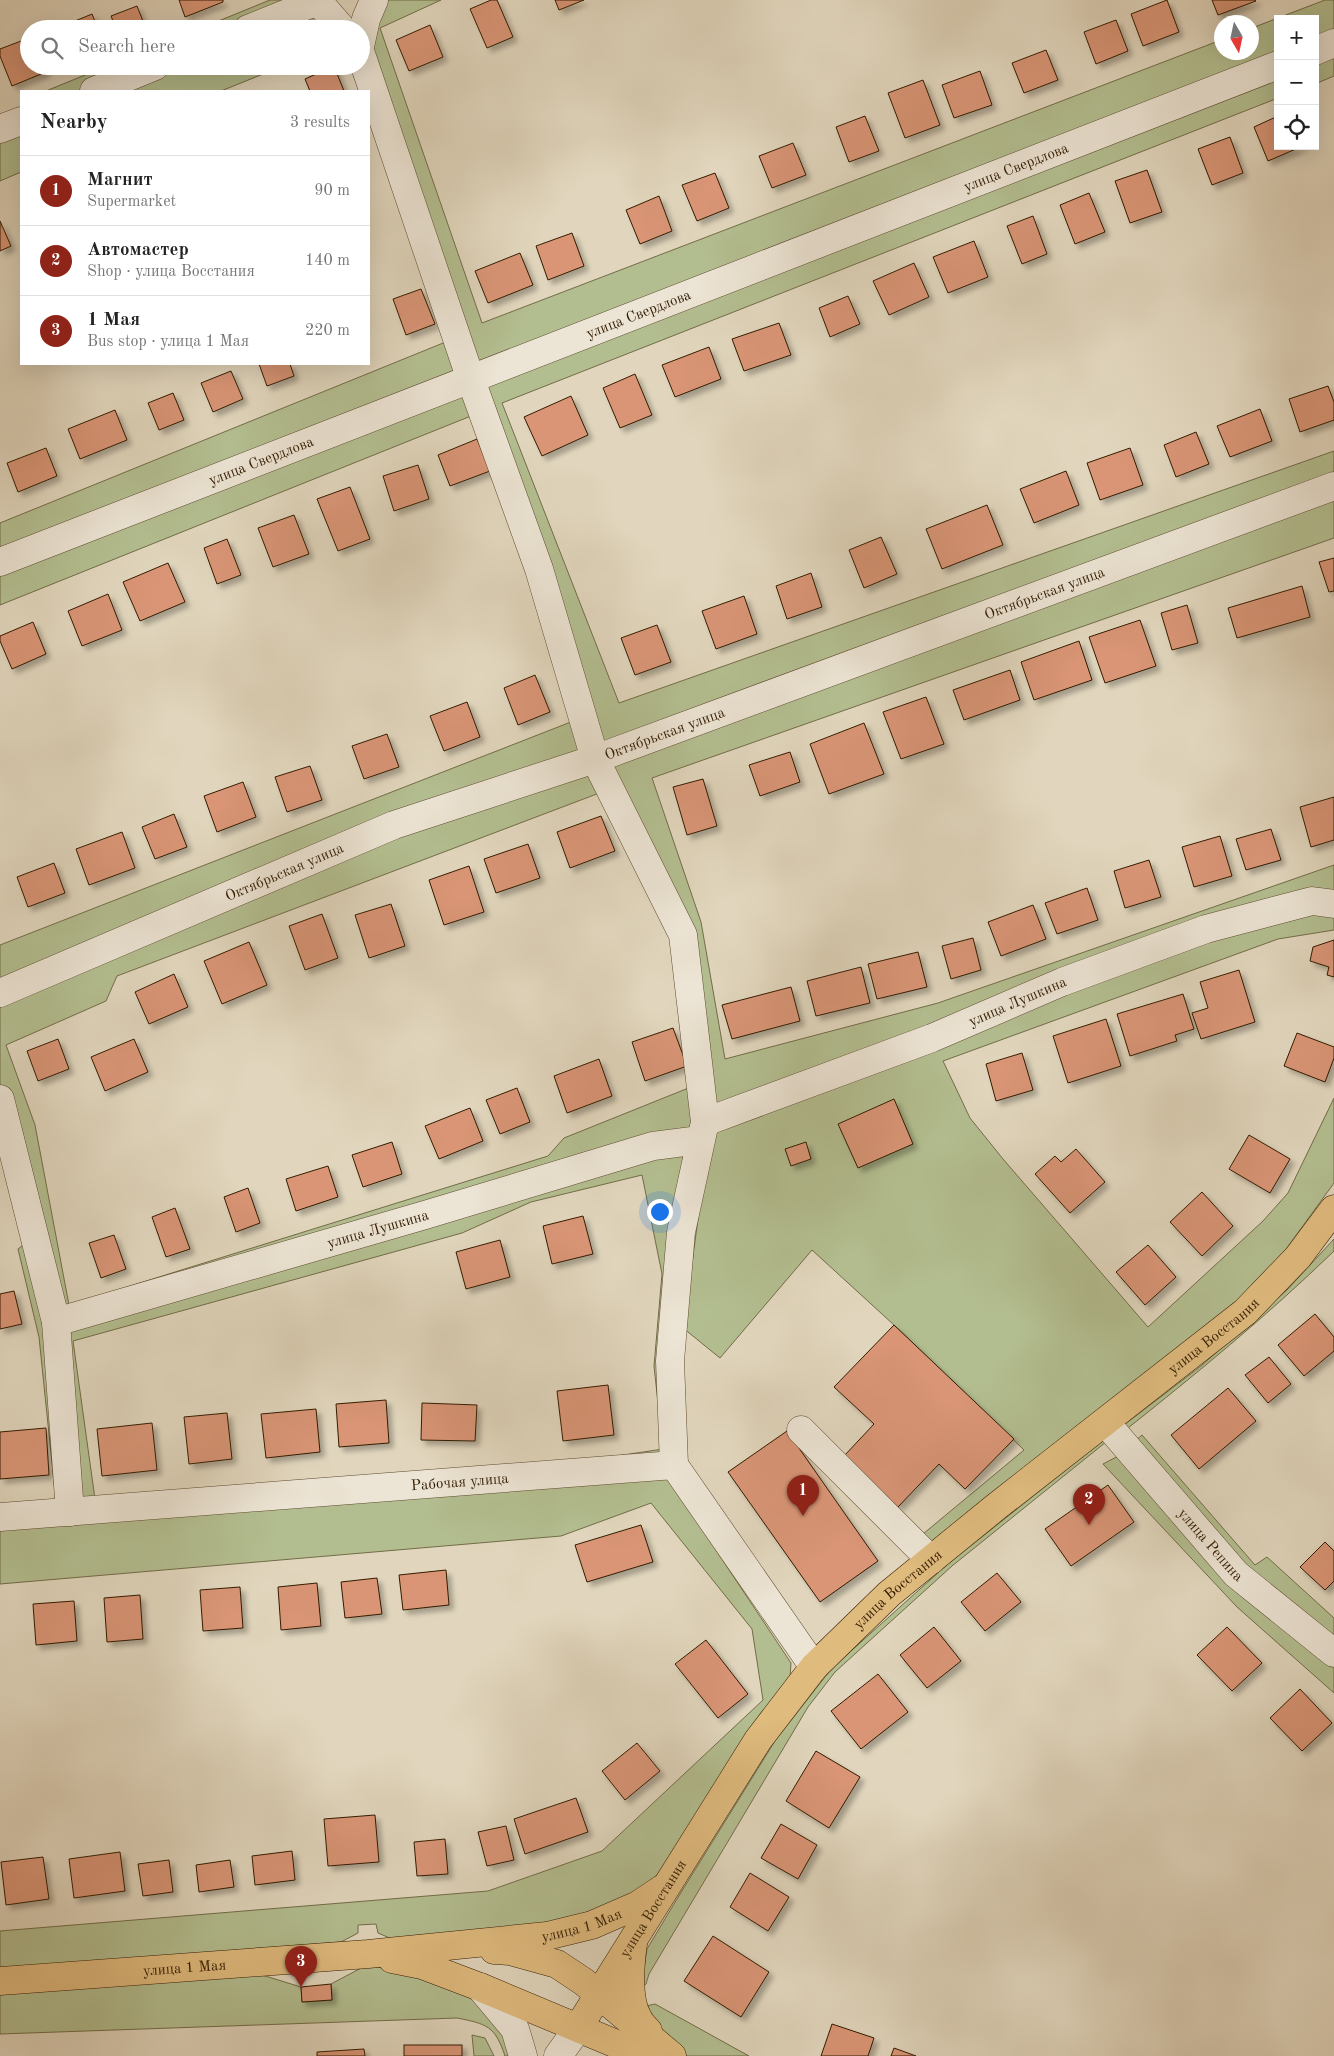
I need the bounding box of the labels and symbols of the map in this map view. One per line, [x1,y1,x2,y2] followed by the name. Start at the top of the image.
[1214,15,1259,60] north arrow
[962,141,1071,195] street label: улица Свердлова
[584,288,694,342] street label: улица Свердлова
[207,435,317,489] street label: улица Свердлова
[983,565,1108,623] street label: Октябрьская улица
[603,705,728,764] street label: Октябрьская улица
[223,841,347,905] street label: Октябрьская улица
[967,975,1069,1030] street label: улица Лушкина
[647,1199,673,1225] your location
[326,1208,431,1252] street label: улица Лушкина
[1166,1296,1263,1378] street label: улица Восстания
[410,1472,510,1494] street label: Рабочая улица
[787,1475,819,1516] pin: 1
[1073,1484,1105,1525] pin: 2
[1174,1506,1245,1586] street label: улица Репина
[852,1548,946,1633] street label: улица Восстания
[618,1858,690,1961] street label: улица Восстания
[541,1907,625,1946] street label: улица 1 Мая
[285,1946,317,1987] pin: 3
[143,1958,227,1979] street label: улица 1 Мая

